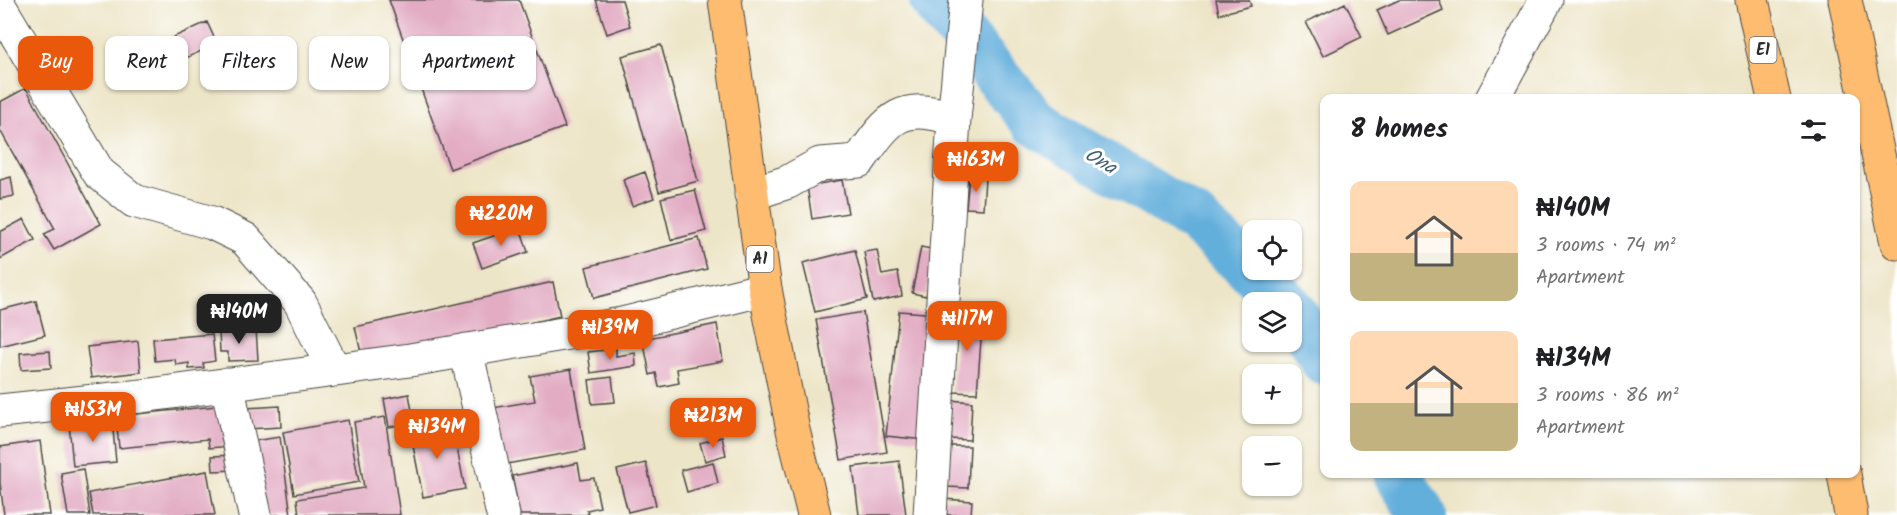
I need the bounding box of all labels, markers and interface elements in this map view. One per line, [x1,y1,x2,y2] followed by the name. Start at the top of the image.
[18,36,93,90] chip: Buy
[105,36,188,90] chip: Rent
[200,36,297,90] chip: Filters
[309,36,389,90] chip: New
[401,36,536,90] chip: Apartment
[1750,37,1776,63] road number: E1
[1350,109,1448,151] text: 8 homes
[1797,114,1830,147] icon: filters
[1078,140,1123,185] water label: Ona
[934,142,1018,193] pin: ₦163M
[947,145,1005,177] text: ₦163M
[1536,188,1610,230] text: ₦140M
[459,196,543,247] pin: ₦220M
[469,199,533,231] text: ₦220M
[1398,205,1470,277] icon: home
[1242,220,1302,496] map controls
[1242,220,1302,280] button: locate
[1536,230,1676,262] text: 3 rooms · 74 m²
[746,246,774,272] road number: A1
[1536,262,1625,294] text: Apartment
[1242,292,1302,352] button: layers
[197,294,281,345] pin: ₦140M
[211,297,267,329] text: ₦140M
[925,301,1009,352] pin: ₦117M
[941,304,993,336] text: ₦117M
[568,310,652,361] pin: ₦139M
[582,313,638,345] text: ₦139M
[1536,338,1611,380] text: ₦134M
[1398,355,1470,427] icon: home
[1242,364,1302,424] button: +
[1536,380,1679,412] text: 3 rooms · 86 m²
[51,392,135,443] pin: ₦153M
[65,395,121,427] text: ₦153M
[671,398,755,449] pin: ₦213M
[684,401,742,433] text: ₦213M
[395,409,479,460] pin: ₦134M
[408,412,466,444] text: ₦134M
[1536,412,1625,444] text: Apartment
[1242,436,1302,496] button: −

